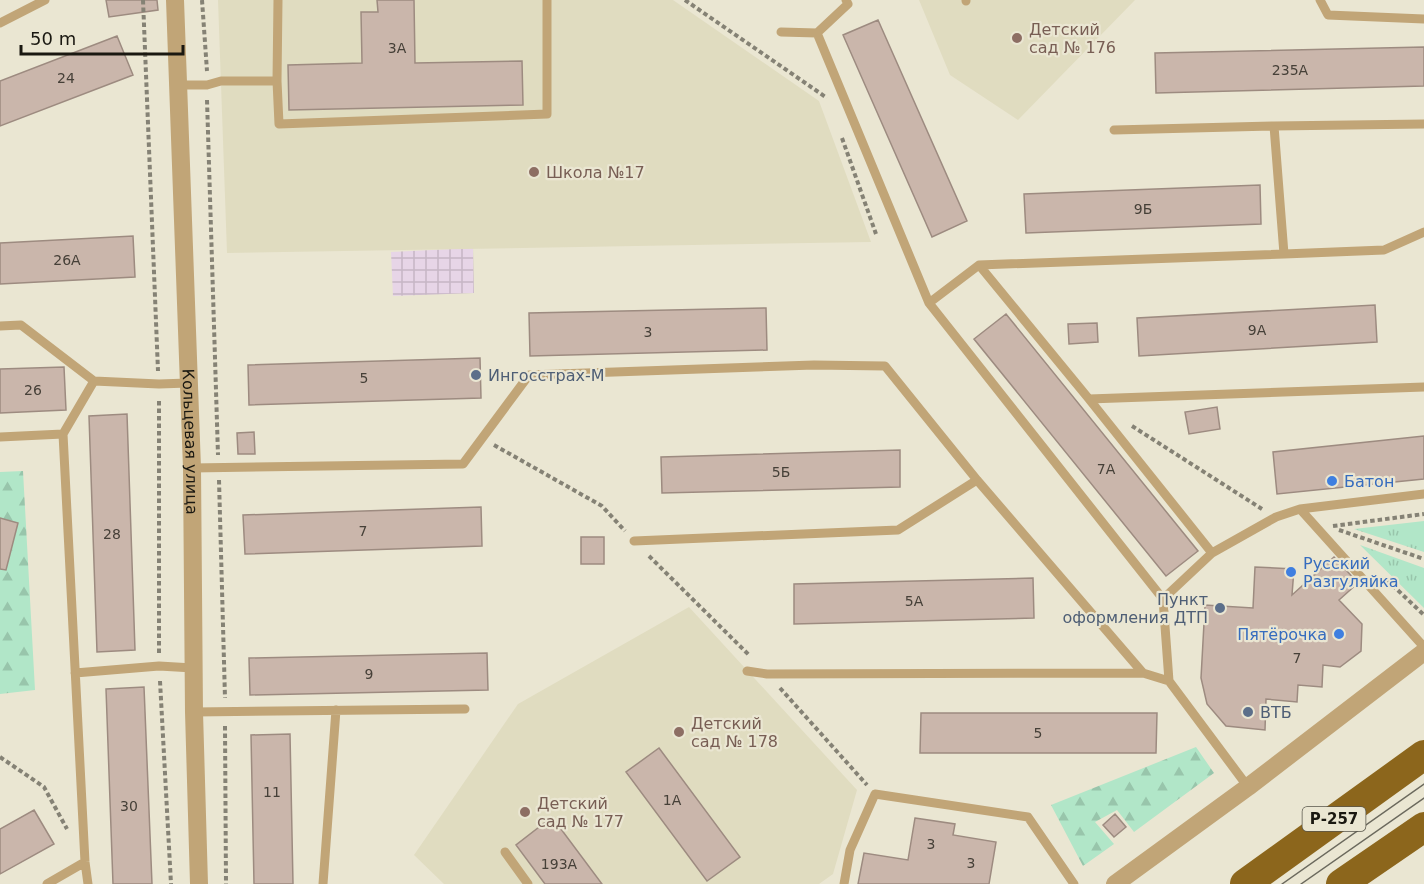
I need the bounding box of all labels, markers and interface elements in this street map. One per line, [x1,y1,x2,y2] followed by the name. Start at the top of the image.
[21,18,183,56] scale bar
[1029,20,1116,57] place label: Детский сад № 176
[30,28,76,49] text: 50 m
[1010,31,1024,45] marker: Детский сад № 176
[388,40,407,56] house number: 3А
[1272,62,1309,78] house number: 235А
[57,70,75,86] house number: 24
[546,163,645,182] place label: Школа №17
[527,165,541,179] marker: Школа №17
[1134,201,1152,217] house number: 9Б
[53,252,81,268] house number: 26А
[1248,322,1267,338] house number: 9А
[644,324,652,340] house number: 3
[488,366,605,385] place label: Ингосстрах-М
[179,368,202,515] street label: Кольцевая улица
[469,368,483,382] marker: Ингосстрах-М
[360,370,368,386] house number: 5
[24,382,42,398] house number: 26
[1097,461,1116,477] house number: 7А
[772,464,790,480] house number: 5Б
[1344,472,1394,491] place label: Батон
[1325,474,1339,488] marker: Батон
[359,523,367,539] house number: 7
[103,526,121,542] house number: 28
[1303,554,1399,591] place label: Русский Разгуляйка
[1284,565,1298,579] marker: Русский Разгуляйка
[1063,590,1208,627] place label: Пункт оформления ДТП
[905,593,924,609] house number: 5А
[1213,601,1227,615] marker: Пункт оформления ДТП
[1237,625,1327,644] place label: Пятёрочка
[1332,627,1346,641] marker: Пятёрочка
[1293,650,1301,666] house number: 7
[365,666,373,682] house number: 9
[1260,703,1292,722] place label: ВТБ
[1241,705,1255,719] marker: ВТБ
[691,714,778,751] place label: Детский сад № 178
[672,725,686,739] marker: Детский сад № 178
[1034,725,1042,741] house number: 5
[263,784,281,800] house number: 11
[663,792,682,808] house number: 1А
[537,794,624,831] place label: Детский сад № 177
[120,798,138,814] house number: 30
[518,805,532,819] marker: Детский сад № 177
[1302,807,1366,831] road number: Р-257
[927,836,935,852] house number: 3
[967,855,975,871] house number: 3
[541,856,578,872] house number: 193А

